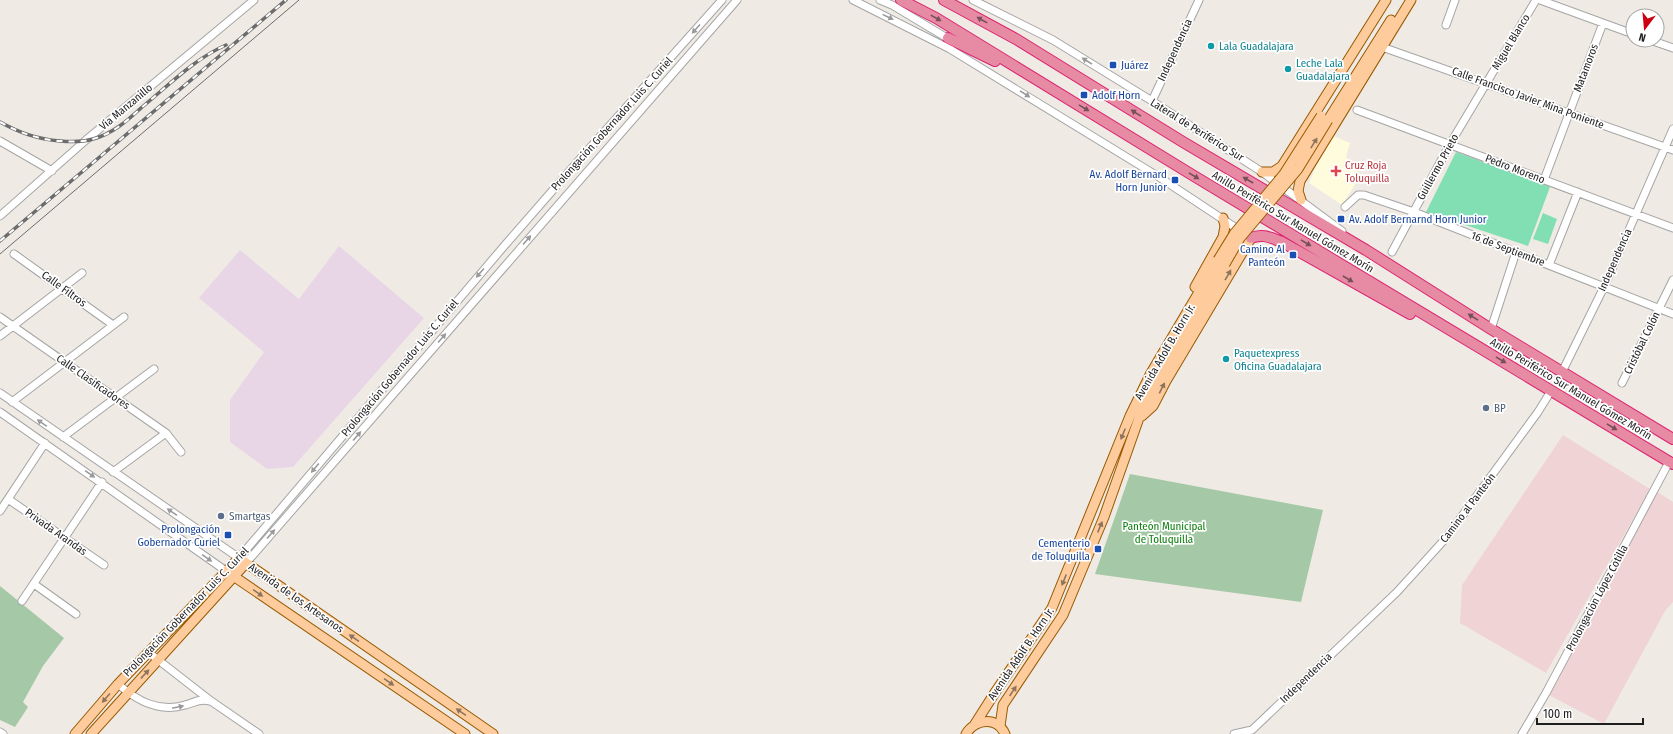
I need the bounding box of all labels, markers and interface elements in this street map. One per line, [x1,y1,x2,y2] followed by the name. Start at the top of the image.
[1625,8,1665,48] north arrow
[1489,12,1533,72] street label: Miguel Blanco
[882,14,893,20] one-way arrow
[930,15,942,22] one-way arrow
[976,17,988,24] one-way arrow
[1155,17,1195,83] street label: Independencia
[692,24,701,34] one-way arrow
[1637,30,1647,44] text: N
[1219,40,1294,53] place label: Lala Guadalajara
[1206,41,1216,51] marker: Lala Guadalajara
[1571,42,1601,94] street label: Matamoros
[549,55,675,193] street label: Prolongación Gobernador Luis C. Curiel
[1082,57,1092,65] one-way arrow
[1296,57,1350,83] place label: Leche Lala Guadalajara
[1121,59,1149,72] place label: Juárez
[1108,60,1118,70] marker: Juárez
[1283,64,1293,74] marker: Leche Lala Guadalajara
[1450,64,1606,132] street label: Calle Francisco Javier Mina Poniente
[97,81,155,133] street label: Via Manzanillo
[1092,89,1140,102] place label: Adolf Horn
[1079,90,1089,100] marker: Adolf Horn
[1019,91,1031,98] one-way arrow
[1148,96,1246,164] street label: Lateral de Periférico Sur
[1078,105,1089,112] one-way arrow
[1130,110,1142,117] one-way arrow
[1415,132,1462,202] street label: Guillermo Prieto
[1310,138,1318,148] one-way arrow
[1483,152,1547,186] street label: Pedro Moreno
[1345,159,1390,185] place label: Cruz Roja Toluquilla
[1330,165,1342,177] marker: Cruz Roja Toluquilla
[1090,168,1167,194] place label: Av. Adolf Bernard Horn Junior
[1210,168,1376,276] street label: Anillo Periférico Sur Manuel Gómez Morín
[1189,172,1199,180] one-way arrow
[1170,175,1180,185] marker: Av. Adolf Bernard Horn Junior
[1242,177,1254,184] one-way arrow
[1349,213,1487,226] place label: Av. Adolf Bernarnd Horn Junior
[1336,214,1346,224] marker: Av. Adolf Bernarnd Horn Junior
[1595,227,1635,293] street label: Independencia
[1469,229,1547,269] street label: 16 de Septiembre
[523,234,532,245] one-way arrow
[1300,240,1312,247] one-way arrow
[1240,243,1285,269] place label: Camino Al Panteón
[1288,250,1298,260] marker: Camino Al Panteón
[39,268,89,310] street label: Calle Filtros
[476,268,485,279] one-way arrow
[1224,269,1231,281] one-way arrow
[1342,276,1354,283] one-way arrow
[339,297,461,439] street label: Prolongación Gobernador Luis C. Curiel
[1132,302,1198,402] street label: Avenida Adolf B. Horn Jr.
[1621,310,1663,376] street label: Cristóbal Colón
[1467,313,1478,321] one-way arrow
[437,332,446,343] one-way arrow
[1488,335,1654,443] street label: Anillo Periférico Sur Manuel Gómez Morín
[1234,347,1322,373] place label: Paquetexpress Oficina Guadalajara
[54,352,132,412] street label: Calle Clasificadores
[1221,354,1231,364] marker: Paquetexpress Oficina Guadalajara
[1495,357,1507,364] one-way arrow
[1159,382,1165,393] one-way arrow
[1494,402,1506,415] place label: BP
[1481,403,1491,413] marker: BP
[37,419,47,427] one-way arrow
[1606,424,1618,431] one-way arrow
[1119,428,1125,440] one-way arrow
[353,431,362,442] one-way arrow
[310,463,319,474] one-way arrow
[84,470,95,478] one-way arrow
[1438,471,1498,545] street label: Camino al Panteón
[23,506,90,558] street label: Privada Arandas
[167,508,177,516] one-way arrow
[229,510,271,523] place label: Smartgas
[216,511,226,521] marker: Smartgas
[1123,520,1206,546] park label: Panteón Municipal de Toluquilla
[1097,522,1103,533] one-way arrow
[137,523,220,549] place label: Prolongación Gobernador Curiel
[267,529,276,539] one-way arrow
[223,530,233,540] marker: Prolongación Gobernador Curiel
[1032,537,1090,563] place label: Cementerio de Toluquilla
[1563,543,1631,653] street label: Prolongación López Cotilla
[1093,544,1103,554] marker: Cementerio de Toluquilla
[121,545,251,679] street label: Prolongación Gobernador Luis C. Curiel
[201,554,212,562] one-way arrow
[246,560,346,636] street label: Avenida de los Artesanos
[1060,575,1066,587] one-way arrow
[253,589,263,597] one-way arrow
[985,605,1057,703] street label: Avenida Adolf B. Horn Jr.
[349,634,359,642] one-way arrow
[1277,650,1335,706] street label: Independencia
[140,669,150,679] one-way arrow
[384,678,394,686] one-way arrow
[1009,685,1017,696] one-way arrow
[101,693,110,703] one-way arrow
[1537,700,1643,726] scale bar
[171,703,184,709] one-way arrow
[1543,707,1572,721] text: 100 m
[456,708,466,716] one-way arrow

